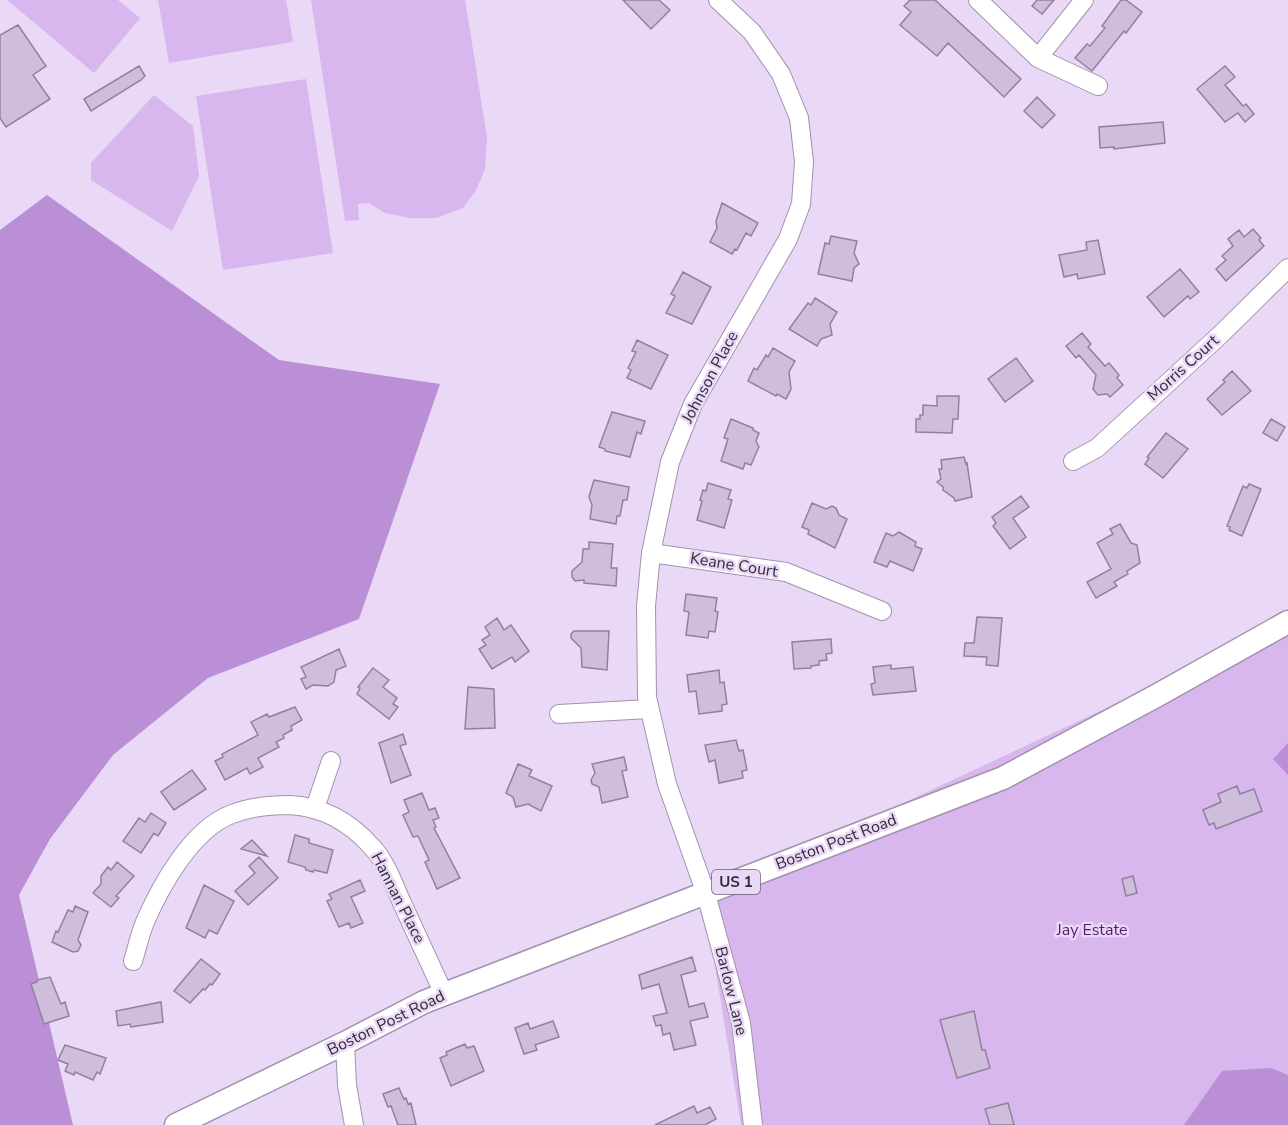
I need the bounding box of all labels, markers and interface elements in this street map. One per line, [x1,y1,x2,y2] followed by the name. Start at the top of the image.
[676,327,743,428] street label: Johnson Place
[1142,330,1224,406] street label: Morris Court
[689,547,780,583] street label: Keane Court
[772,809,900,875] street label: Boston Post Road
[366,849,430,947] street label: Hannan Place
[712,870,760,894] road number: US 1
[1056,919,1127,941] park label: Jay Estate
[709,944,753,1038] street label: Barlow Lane
[324,985,448,1061] street label: Boston Post Road

